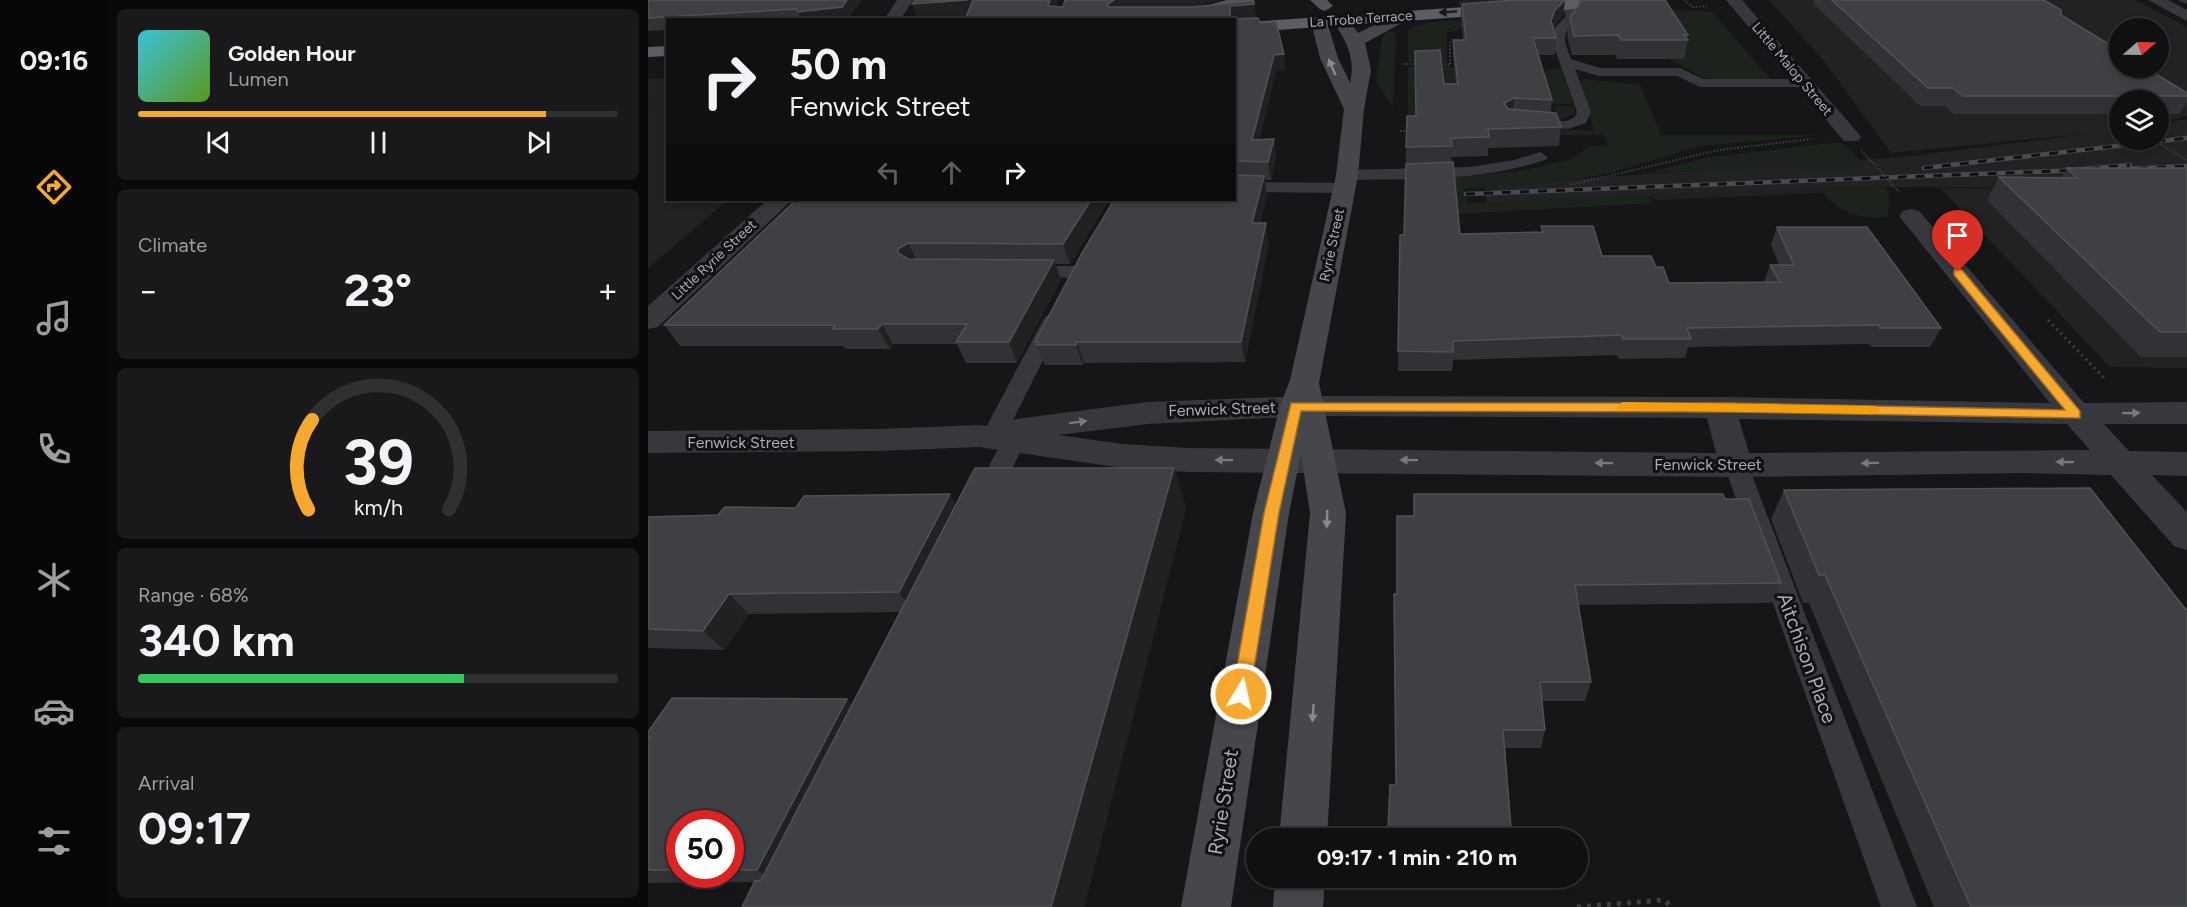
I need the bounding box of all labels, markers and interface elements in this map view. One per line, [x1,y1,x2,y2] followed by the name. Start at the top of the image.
[1309,7,1414,31] street label: La Trobe Terrace
[1438,8,1457,17] one-way arrow
[2109,18,2169,78] north arrow
[2109,18,2169,150] map controls
[1748,19,1836,119] street label: Little Malop Street
[789,39,887,90] text: 50 m
[228,40,356,67] text: Golden Hour
[690,42,768,120] icon: right
[20,44,88,77] text: 09:16
[1328,58,1337,75] one-way arrow
[228,67,289,91] text: Lumen
[789,90,971,123] text: Fenwick Street
[2109,90,2169,150] button: layers
[202,126,235,159] icon: previous
[362,126,395,159] icon: pause
[522,126,555,159] icon: next
[872,156,905,189] icon: left
[935,156,968,189] icon: ahead
[998,156,1031,189] icon: right
[33,166,75,208] icon: directions
[1316,207,1348,283] street label: Ryrie Street
[1932,210,1983,272] pin
[668,216,760,304] street label: Little Ryrie Street
[1941,219,1974,252] icon: arrive
[138,233,207,257] text: Climate
[344,263,412,317] text: 23°
[138,271,159,310] text: −
[597,271,618,310] text: +
[33,297,75,339] icon: music
[1168,398,1276,420] street label: Fenwick Street
[2122,409,2141,418] one-way arrow
[1069,417,1088,426] one-way arrow
[343,426,413,501] text: 39
[33,428,75,470] icon: phone
[687,433,795,452] street label: Fenwick Street
[1654,455,1762,474] street label: Fenwick Street
[1215,456,1234,465] one-way arrow
[1400,456,1419,465] one-way arrow
[1595,458,1614,467] one-way arrow
[1860,458,1879,468] one-way arrow
[2055,458,2074,467] one-way arrow
[354,496,402,521] text: km/h
[1322,509,1332,528] one-way arrow
[33,559,75,601] icon: climate
[138,583,249,607] text: Range · 68%
[1772,589,1842,727] street label: Aitchison Place
[138,613,295,667] text: 340 km
[1209,662,1273,726] position arrow
[33,690,75,732] icon: car
[1308,704,1317,723] one-way arrow
[1203,748,1243,856] street label: Ryrie Street
[138,771,194,795] text: Arrival
[138,801,251,855] text: 09:17
[666,810,744,888] speed limit sign: 50
[33,820,75,862] icon: filters
[1317,844,1517,871] text: 09:17 · 1 min · 210 m

